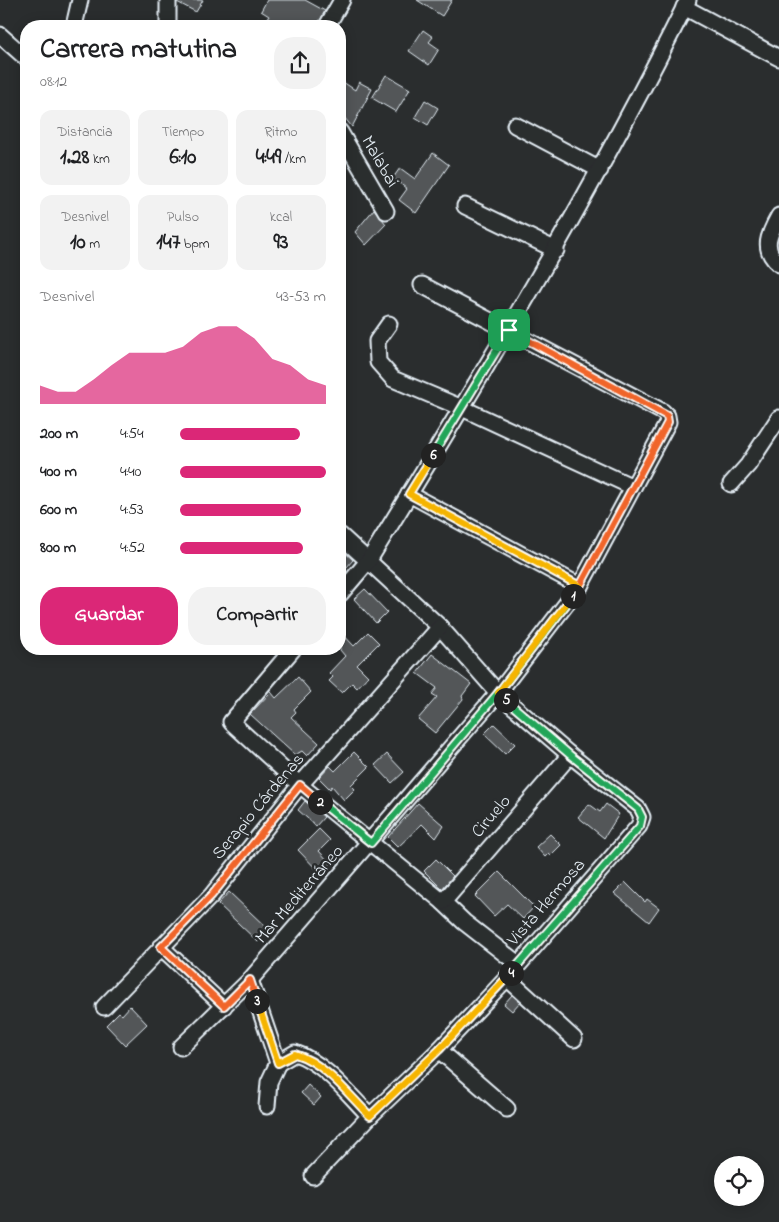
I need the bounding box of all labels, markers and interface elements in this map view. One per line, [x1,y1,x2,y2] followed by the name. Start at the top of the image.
[40,30,237,71] text: Carrera matutina
[274,37,326,89] button: share
[40,70,67,94] text: 08:12
[57,122,113,143] text: Distancia
[162,122,204,143] text: Tiempo
[264,122,298,143] text: Ritmo
[354,131,404,193] street label: Malabai
[60,143,89,173] text: 1.28
[170,143,196,173] text: 6:10
[256,143,281,173] text: 4:49
[89,149,110,170] text: km
[281,149,306,170] text: /km
[61,207,109,228] text: Desnivel
[167,207,199,228] text: Pulso
[270,207,292,228] text: kcal
[70,228,86,258] text: 10
[156,228,180,258] text: 147
[274,228,289,258] text: 93
[86,234,100,255] text: m
[180,234,210,255] text: bpm
[40,285,94,309] text: Desnivel
[276,285,326,309] text: 43–53 m
[488,309,530,351] pin
[495,316,523,344] icon: arrive
[40,422,78,446] text: 200 m
[120,422,144,446] text: 4:54
[420,442,446,468] pin: 6
[430,445,437,466] text: 6
[40,460,77,484] text: 400 m
[120,460,141,484] text: 4:40
[40,498,77,522] text: 600 m
[120,498,144,522] text: 4:53
[40,536,76,560] text: 800 m
[120,536,145,560] text: 4:52
[560,584,586,608] pin: 1
[571,586,576,607] text: 1
[40,587,178,645] button: Guardar
[188,587,326,645] button: Compartir
[494,688,518,712] pin: 5
[502,690,511,711] text: 5
[207,748,311,866] street label: Serapio Cárdenas
[308,790,332,814] pin: 2
[466,790,518,844] street label: Ciruelo
[317,792,324,813] text: 2
[250,840,350,950] street label: Mar Mediterráneo
[501,854,592,953] street label: Vista Hermosa
[498,960,524,986] pin: 4
[509,963,514,984] text: 4
[244,988,270,1014] pin: 3
[255,991,260,1012] text: 3
[714,1156,764,1206] map controls
[714,1156,764,1206] button: locate

